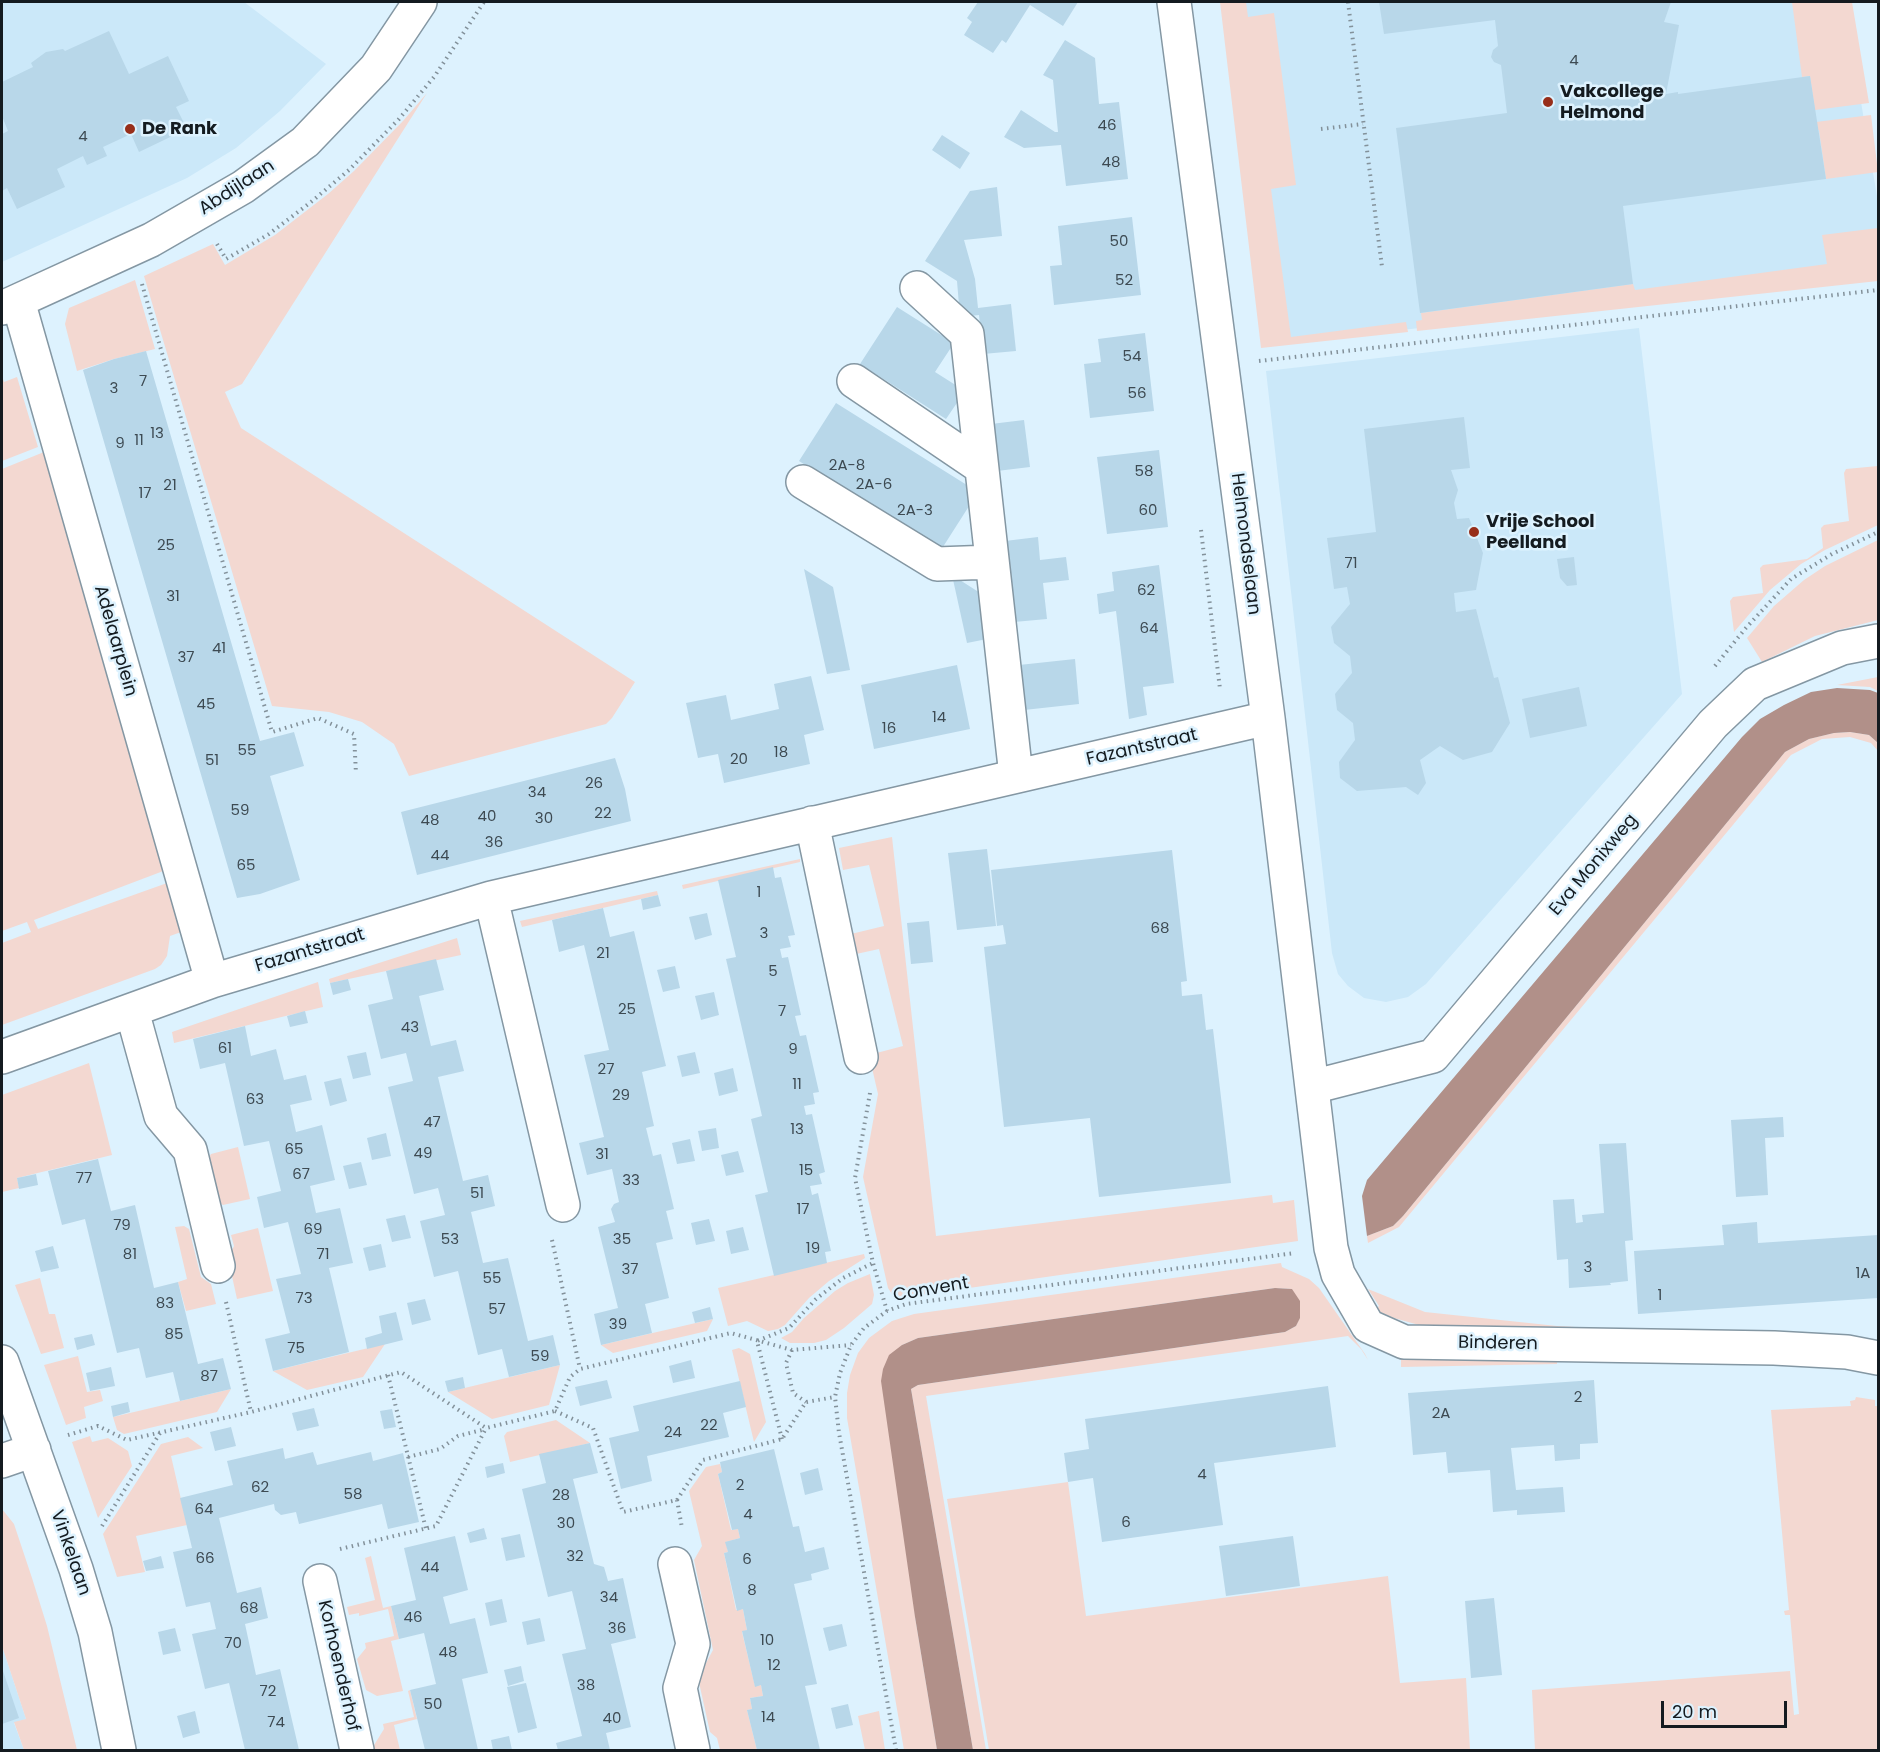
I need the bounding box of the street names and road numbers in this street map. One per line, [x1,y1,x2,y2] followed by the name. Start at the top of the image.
[195,156,279,220] street label: Abdijlaan
[1226,472,1264,616] street label: Helmondselaan
[89,583,141,699] street label: Adelaarplein
[1084,725,1200,771] street label: Fazantstraat
[1545,810,1643,920] street label: Eva Monixweg
[253,924,367,978] street label: Fazantstraat
[892,1273,970,1307] street label: Convent
[1458,1333,1538,1355] street label: Binderen
[45,1507,95,1599] street label: Vinkelaan
[312,1598,364,1734] street label: Korhoenderhof

